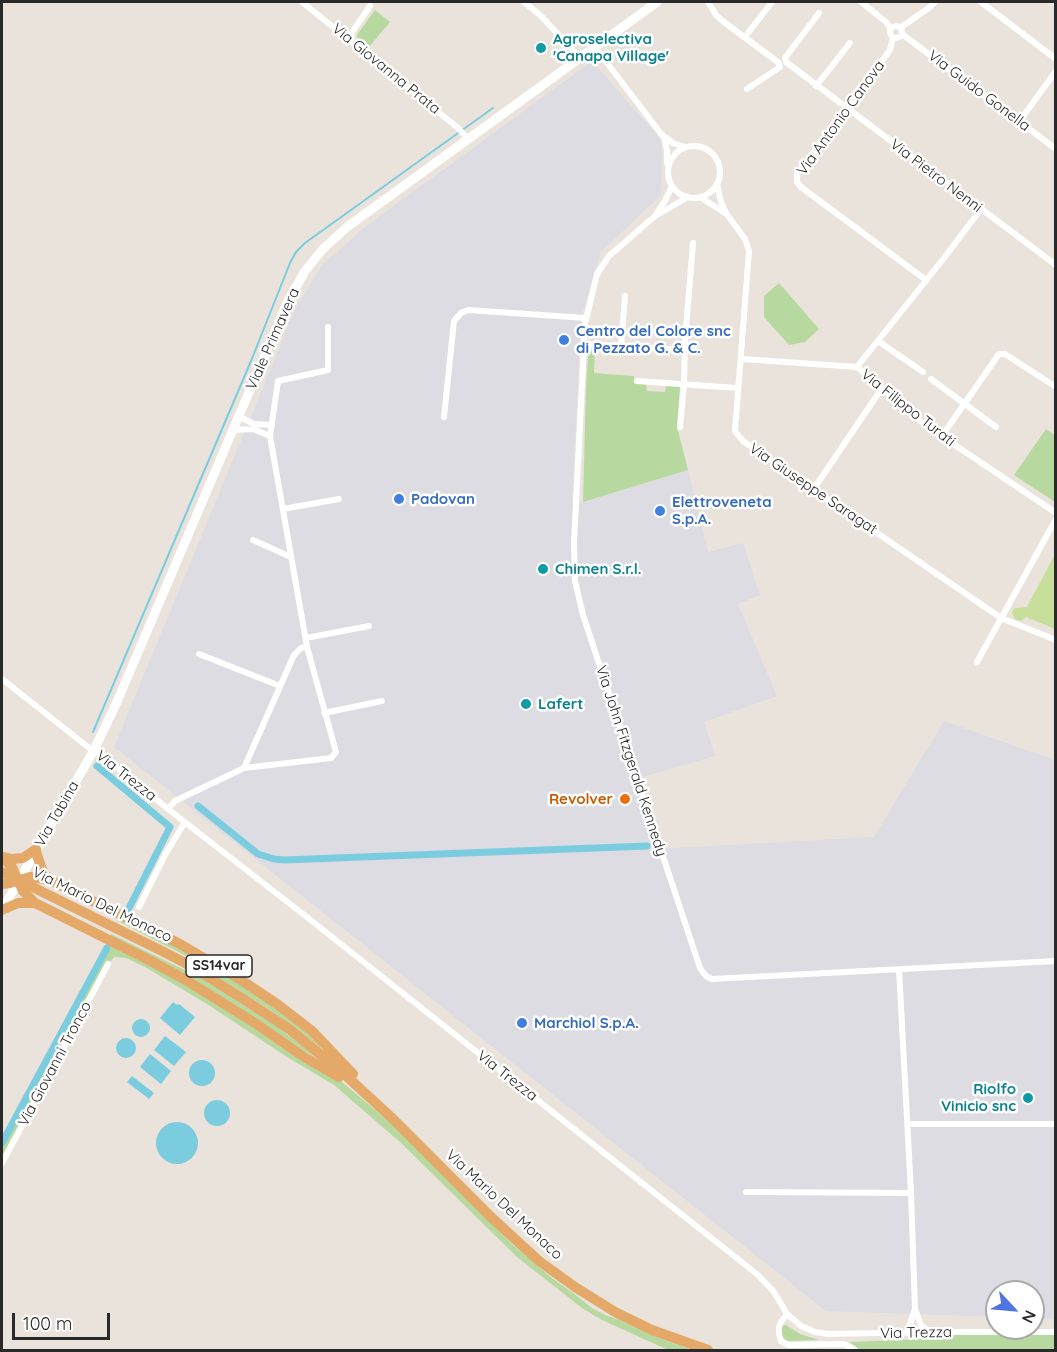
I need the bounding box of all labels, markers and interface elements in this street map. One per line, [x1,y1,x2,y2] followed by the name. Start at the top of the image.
[328,20,444,118] street label: Via Giovanna Prata
[553,30,669,65] place label: Agroselectiva 'Canapa Village'
[534,41,548,55] marker: Agroselectiva 'Canapa Village'
[924,47,1034,135] street label: Via Guido Gonella
[793,57,889,179] street label: Via Antonio Canova
[886,136,986,216] street label: Via Pietro Nenni
[242,285,304,393] street label: Viale Primavera
[576,322,731,357] place label: Centro del Colore snc di Pezzato G. & C.
[557,333,571,347] marker: Centro del Colore snc di Pezzato G. & C.
[857,366,959,450] street label: Via Filippo Turati
[746,439,880,539] street label: Via Giuseppe Saragat
[411,490,475,508] place label: Padovan
[392,492,406,506] marker: Padovan
[672,493,772,528] place label: Elettroveneta S.p.A.
[653,504,667,518] marker: Elettroveneta S.p.A.
[555,560,641,578] place label: Chimen S.r.l.
[536,562,550,576] marker: Chimen S.r.l.
[592,663,670,859] street label: Via John Fitzgerald Kennedy
[538,695,583,713] place label: Lafert
[519,697,533,711] marker: Lafert
[92,747,160,805] street label: Via Trezza
[31,778,83,850] street label: Via Tabina
[549,790,613,808] place label: Revolver
[618,792,632,806] marker: Revolver
[29,863,175,947] street label: Via Mario Del Monaco
[186,955,252,977] road number: SS14var
[14,999,96,1129] street label: Via Giovanni Tronco
[534,1014,639,1032] place label: Marchiol S.p.A.
[515,1016,529,1030] marker: Marchiol S.p.A.
[473,1047,541,1105] street label: Via Trezza
[941,1080,1016,1115] place label: Riolfo Vinicio snc
[1021,1091,1035,1105] marker: Riolfo Vinicio snc
[442,1146,566,1264] street label: Via Mario Del Monaco
[985,1280,1045,1340] north arrow
[15,1301,112,1339] scale bar
[1018,1307,1041,1327] text: N
[23,1312,72,1335] text: 100 m
[880,1323,952,1343] street label: Via Trezza

